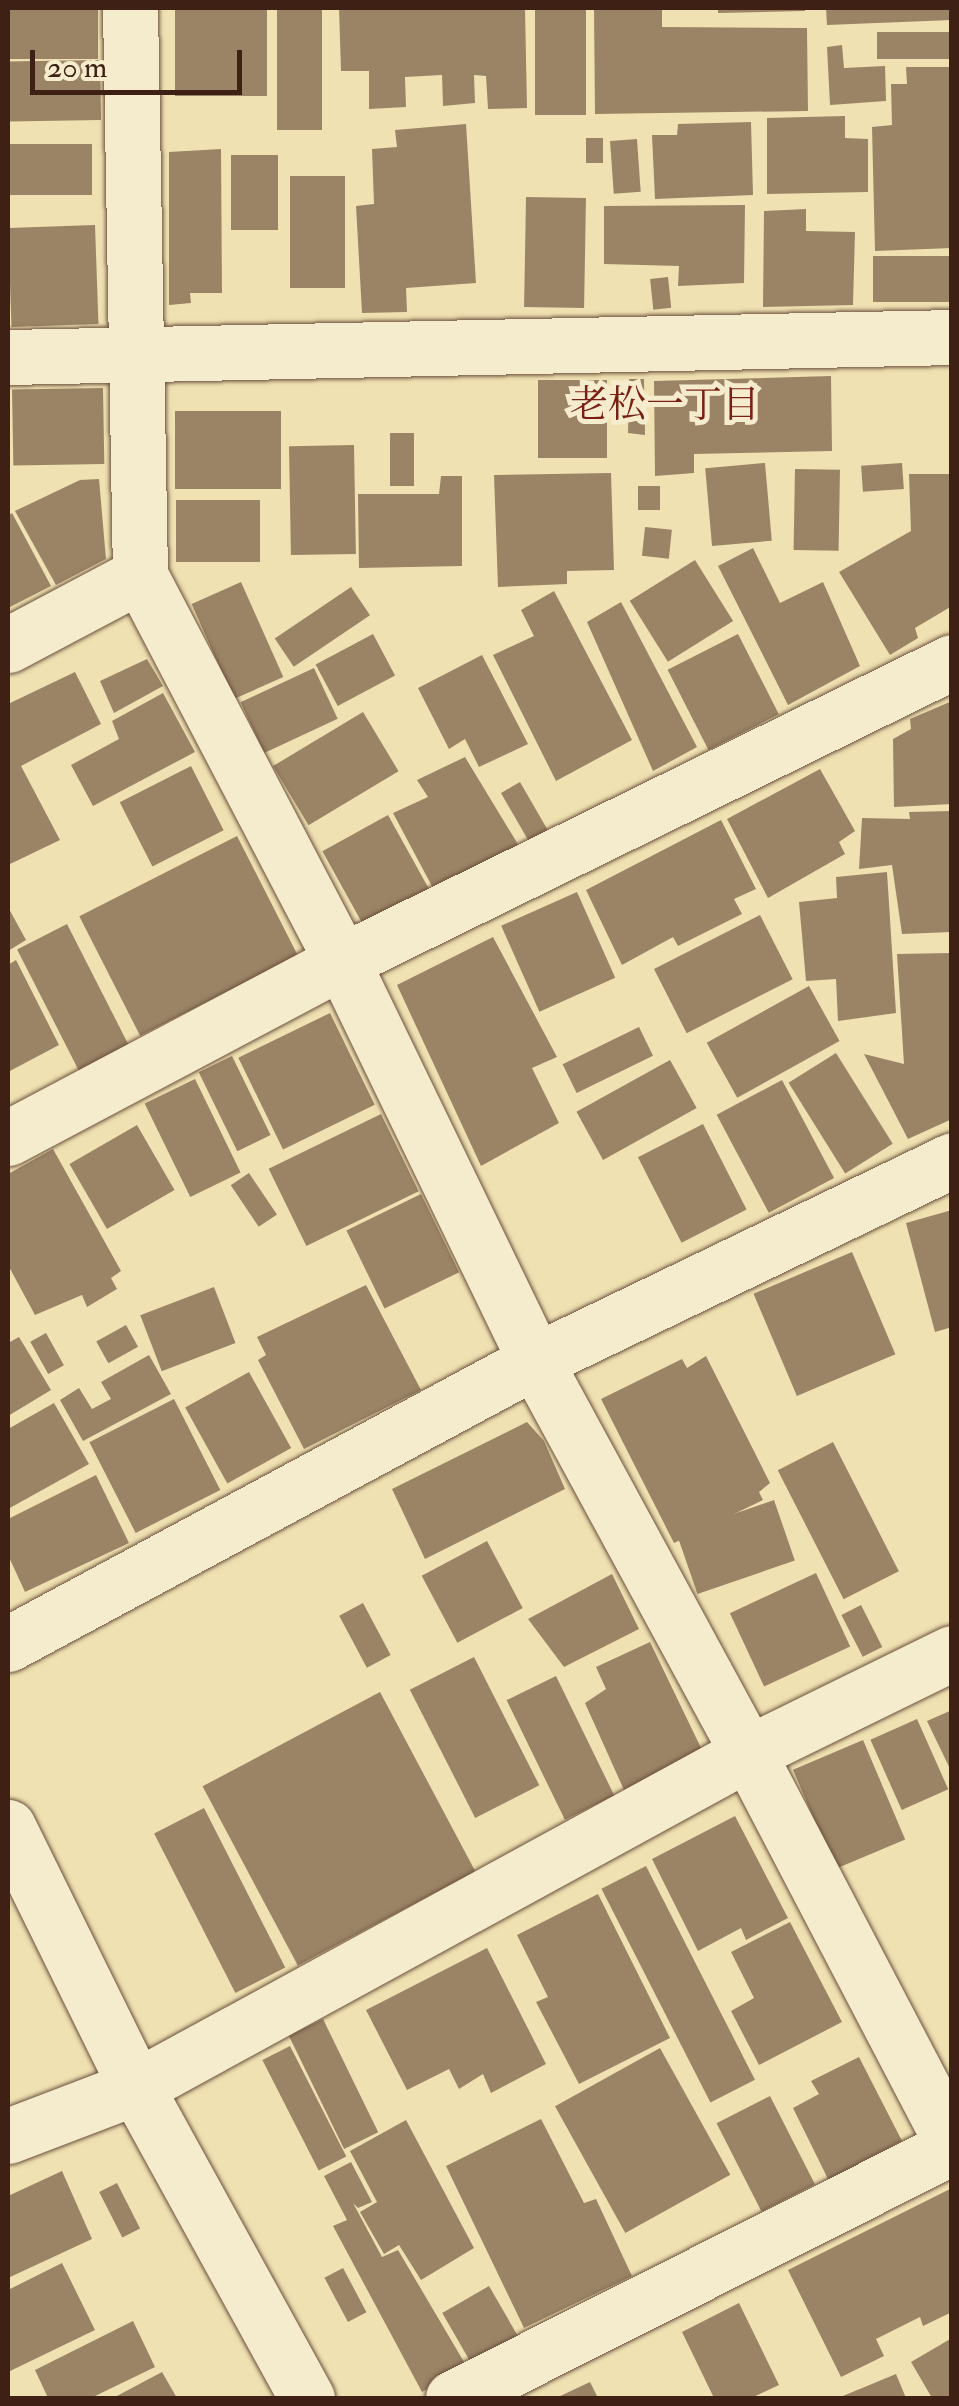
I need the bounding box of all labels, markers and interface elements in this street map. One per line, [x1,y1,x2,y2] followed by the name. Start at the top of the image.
[35,30,248,92] scale bar
[47,49,107,86] text: 20 m
[570,383,760,429] district label: 老松一丁目

